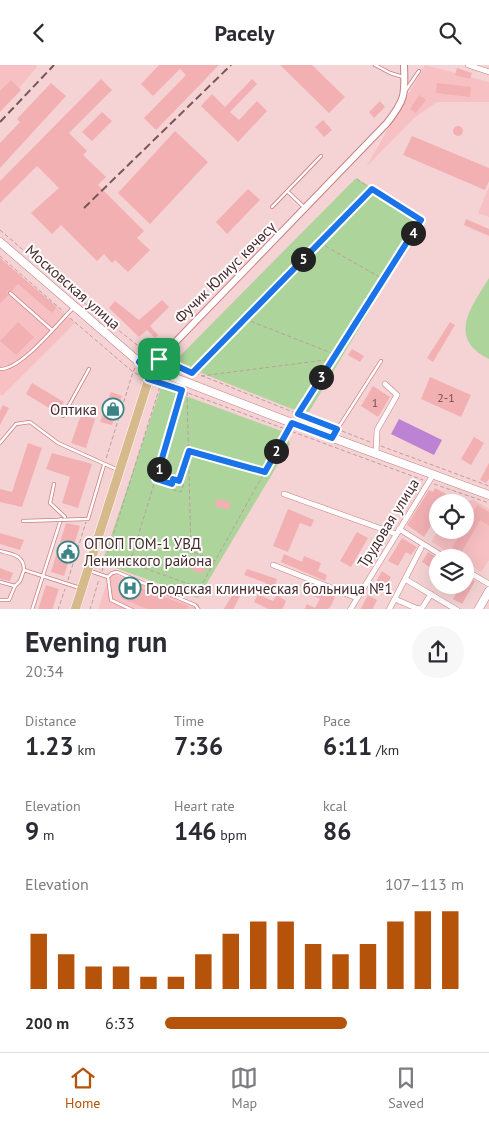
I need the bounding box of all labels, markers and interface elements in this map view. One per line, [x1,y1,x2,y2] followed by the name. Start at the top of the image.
[25,19,53,47] icon: back
[214,19,275,47] text: Pacely
[436,19,464,47] icon: search
[170,217,280,327] street label: Фучик Юлиус көчөсү
[400,221,426,245] pin: 4
[410,224,417,242] text: 4
[22,241,124,333] street label: Московская улица
[290,247,316,271] pin: 5
[300,250,307,268] text: 5
[138,338,180,380] pin
[145,345,173,373] icon: arrive
[308,365,334,389] pin: 3
[318,368,325,386] text: 3
[437,390,455,405] house number: 2-1
[372,395,378,410] house number: 1
[101,397,125,421] shop icon: Оптика
[50,400,97,419] place label: Оптика
[264,439,288,463] pin: 2
[273,442,280,460] text: 2
[146,457,172,481] pin: 1
[156,460,163,478] text: 1
[353,475,423,571] street label: Трудовая улица
[429,494,474,594] map controls
[429,494,474,539] button: locate
[83,534,212,570] place label: ОПОП ГОМ-1 УВД Ленинского района
[56,540,80,564] public building icon: ОПОП ГОМ-1 УВД Ленинского района
[429,549,474,594] button: layers
[118,576,142,600] hospital icon: Городская клиническая больница №1
[146,579,393,598] place label: Городская клиническая больница №1
[25,623,167,660] text: Evening run
[412,626,464,678] button: share
[25,661,63,681] text: 20:34
[25,712,76,730] text: Distance
[174,712,204,730] text: Time
[323,712,350,730] text: Pace
[25,730,74,762] text: 1.23
[174,730,223,762] text: 7:36
[323,730,372,762] text: 6:11
[74,741,96,759] text: km
[372,741,399,759] text: /km
[25,797,81,815] text: Elevation
[174,797,235,815] text: Heart rate
[323,797,347,815] text: kcal
[25,815,39,847] text: 9
[174,815,217,847] text: 146
[323,815,351,847] text: 86
[39,826,54,844] text: m
[217,826,247,844] text: bpm
[25,874,89,894] text: Elevation
[385,874,464,894] text: 107–113 m
[25,1013,69,1033] text: 200 m
[105,1013,135,1033] text: 6:33
[65,1064,100,1112] tab: Home
[230,1064,258,1112] tab: Map
[388,1064,424,1112] tab: Saved

